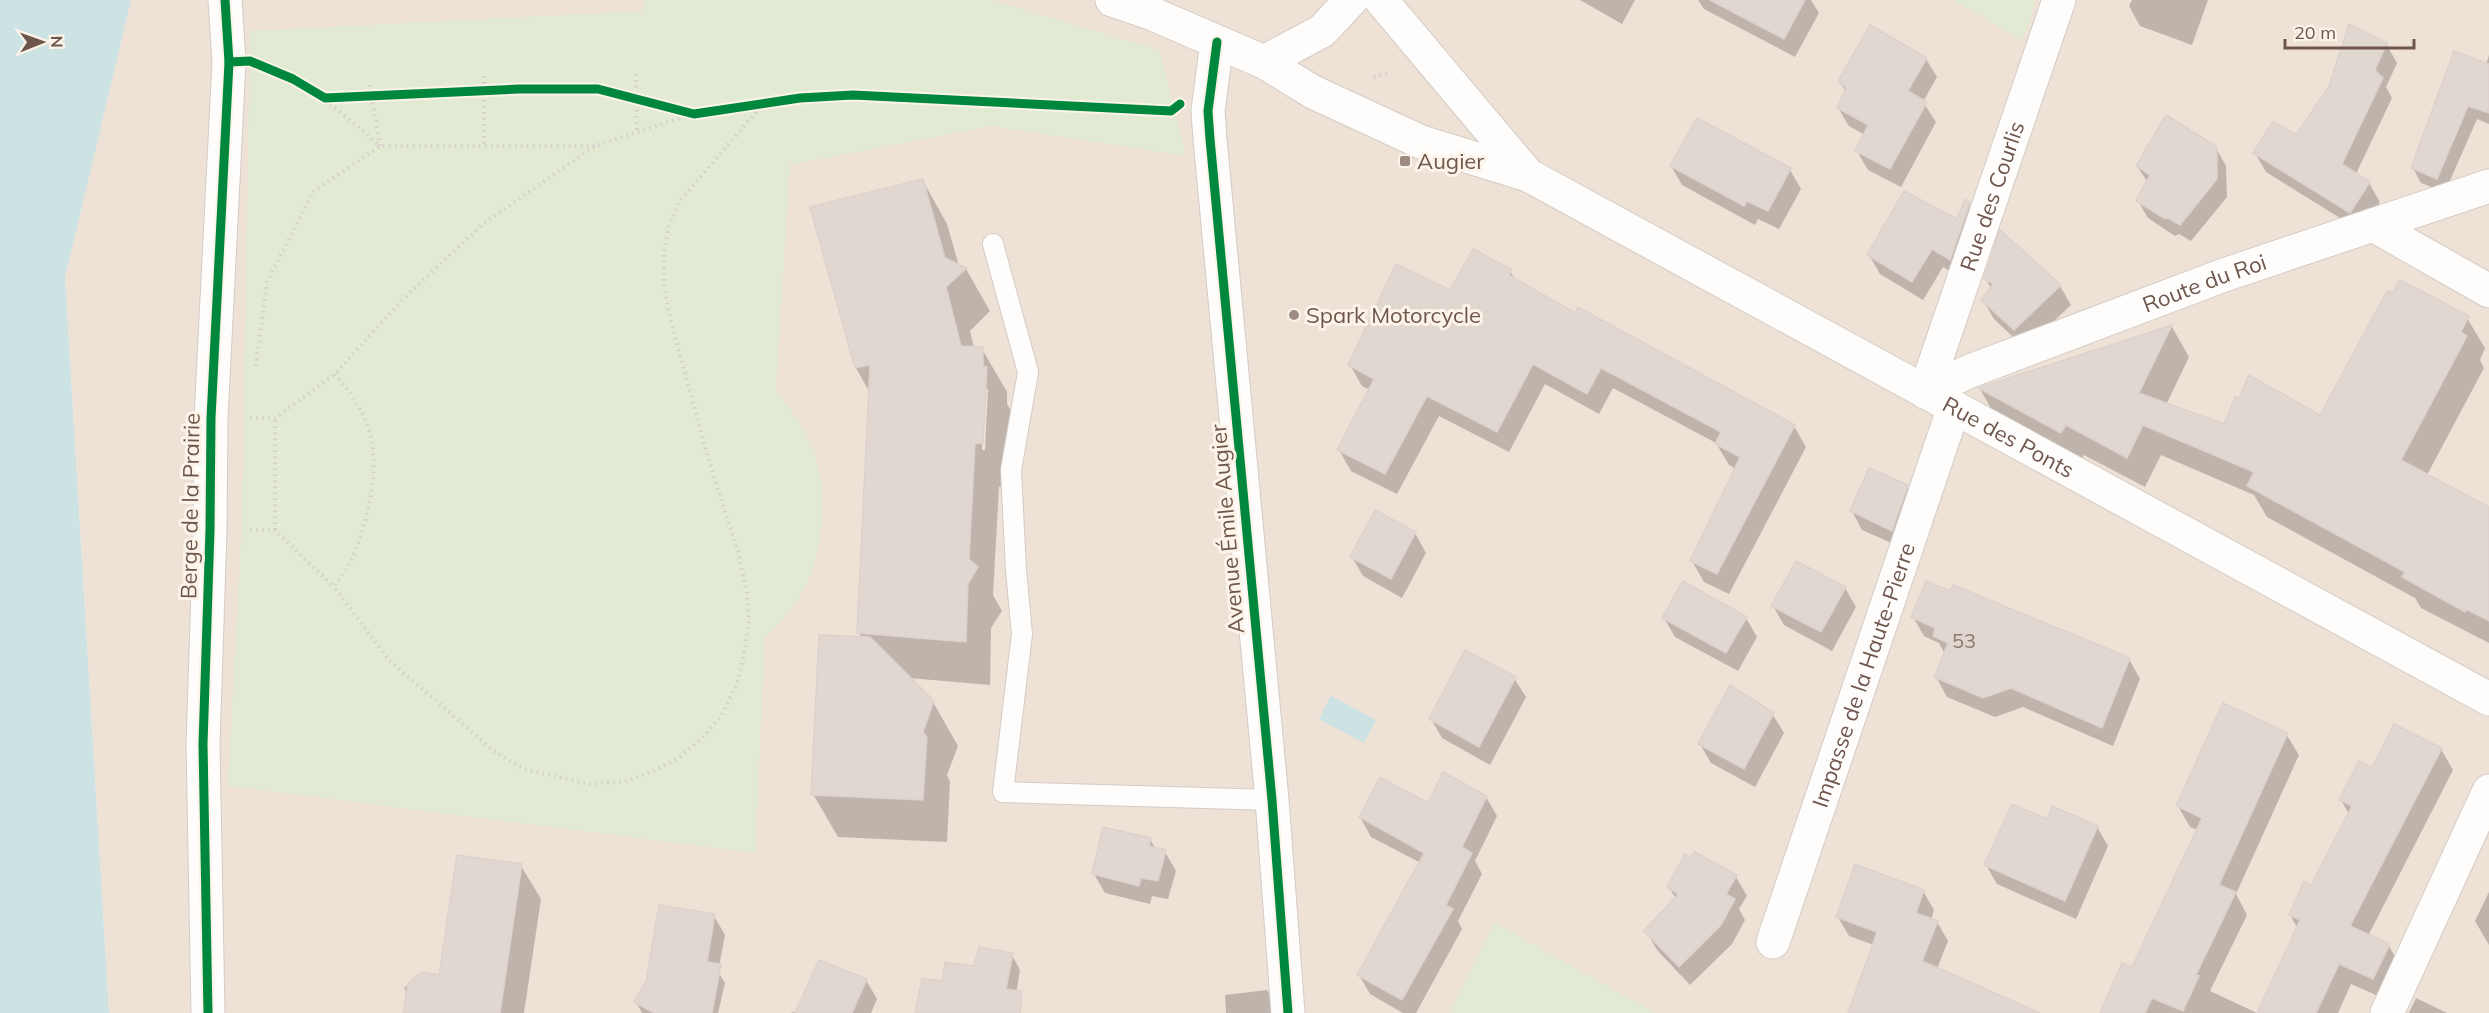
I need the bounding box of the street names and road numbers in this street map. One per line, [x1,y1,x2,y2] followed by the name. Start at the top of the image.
[1953,118,2031,275] street label: Rue des Courlis
[2138,248,2270,319] street label: Route du Roi
[1938,390,2079,484] street label: Rue des Ponts
[174,413,206,599] street label: Berge de la Prairie
[1204,423,1250,635] street label: Avenue Émile Augier
[1806,539,1921,811] street label: Impasse de la Haute-Pierre

